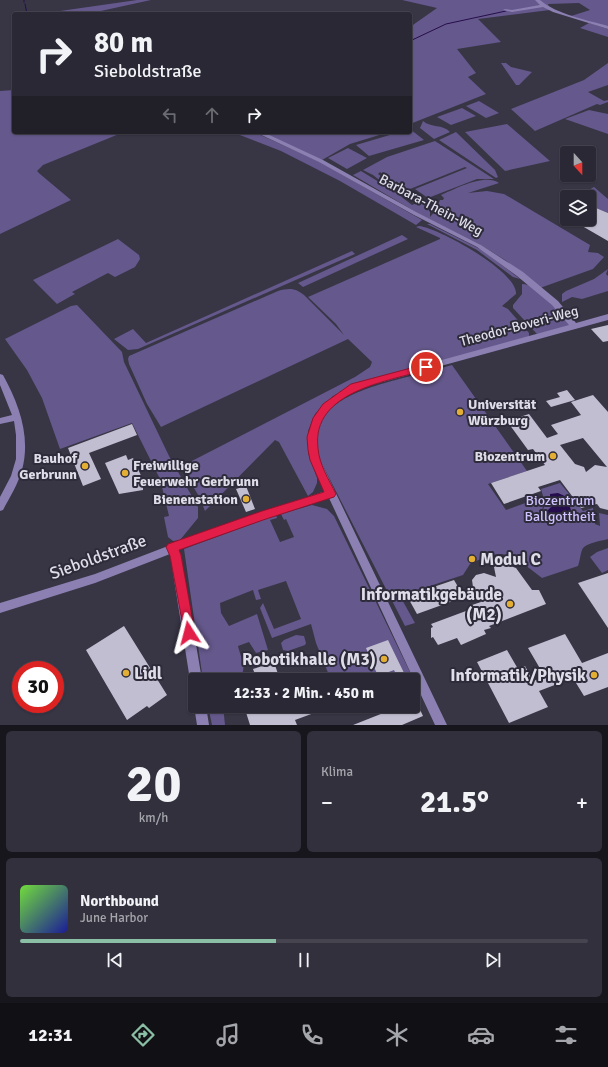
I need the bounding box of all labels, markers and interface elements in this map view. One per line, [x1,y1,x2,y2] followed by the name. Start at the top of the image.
[94,26,153,60] text: 80 m
[28,28,80,80] icon: right
[94,60,202,82] text: Sieboldstraße
[159,104,181,126] icon: left
[201,104,223,126] icon: ahead
[243,104,265,126] icon: right
[560,146,596,182] north arrow
[560,146,596,226] map controls
[376,170,486,240] street label: Barbara-Thein-Weg
[560,190,596,226] button: layers
[458,302,580,350] street label: Theodor-Boveri-Weg
[409,350,443,384] pin
[415,356,437,378] icon: arrive
[468,396,537,429] place label: Universität Würzburg
[455,407,465,417] marker: Universität Würzburg
[474,448,545,465] place label: Biozentrum
[19,450,78,483] place label: Bauhof Gerbrunn
[548,451,558,461] marker: Biozentrum
[133,457,259,490] place label: Freiwillige Feuerwehr Gerbrunn
[80,461,90,471] marker: Bauhof Gerbrunn
[120,468,130,478] marker: Freiwillige Feuerwehr Gerbrunn
[153,491,238,508] place label: Bienenstation
[524,492,596,525] park label: Biozentrum Ballgottheit
[241,494,251,504] marker: Bienenstation
[47,530,149,584] street label: Sieboldstraße
[480,549,541,570] place label: Modul C
[467,554,477,564] marker: Modul C
[361,584,502,625] place label: Informatikgebäude (M2)
[505,599,515,609] marker: Informatikgebäude (M2)
[168,612,210,654] position arrow
[242,649,376,670] place label: Robotikhalle (M3)
[379,654,389,664] marker: Robotikhalle (M3)
[12,661,64,713] speed limit sign: 30
[134,663,162,684] place label: Lidl
[450,665,586,686] place label: Informatik/Physik
[121,668,131,678] marker: Lidl
[589,670,599,680] marker: Informatik/Physik
[234,684,374,702] text: 12:33 · 2 Min. · 450 m
[125,752,182,816] text: 20
[321,764,353,780] text: Klima
[420,784,489,821] text: 21.5°
[321,789,333,816] text: −
[576,789,588,816] text: +
[139,810,168,826] text: km/h
[80,892,159,910] text: Northbound
[80,910,148,926] text: June Harbor
[104,949,126,971] icon: previous
[293,949,315,971] icon: pause
[482,949,504,971] icon: next
[129,1021,157,1049] icon: directions
[214,1021,242,1049] icon: music
[298,1021,326,1049] icon: phone
[383,1021,411,1049] icon: climate
[467,1021,495,1049] icon: car
[552,1021,580,1049] icon: filters
[28,1024,72,1046] text: 12:31

